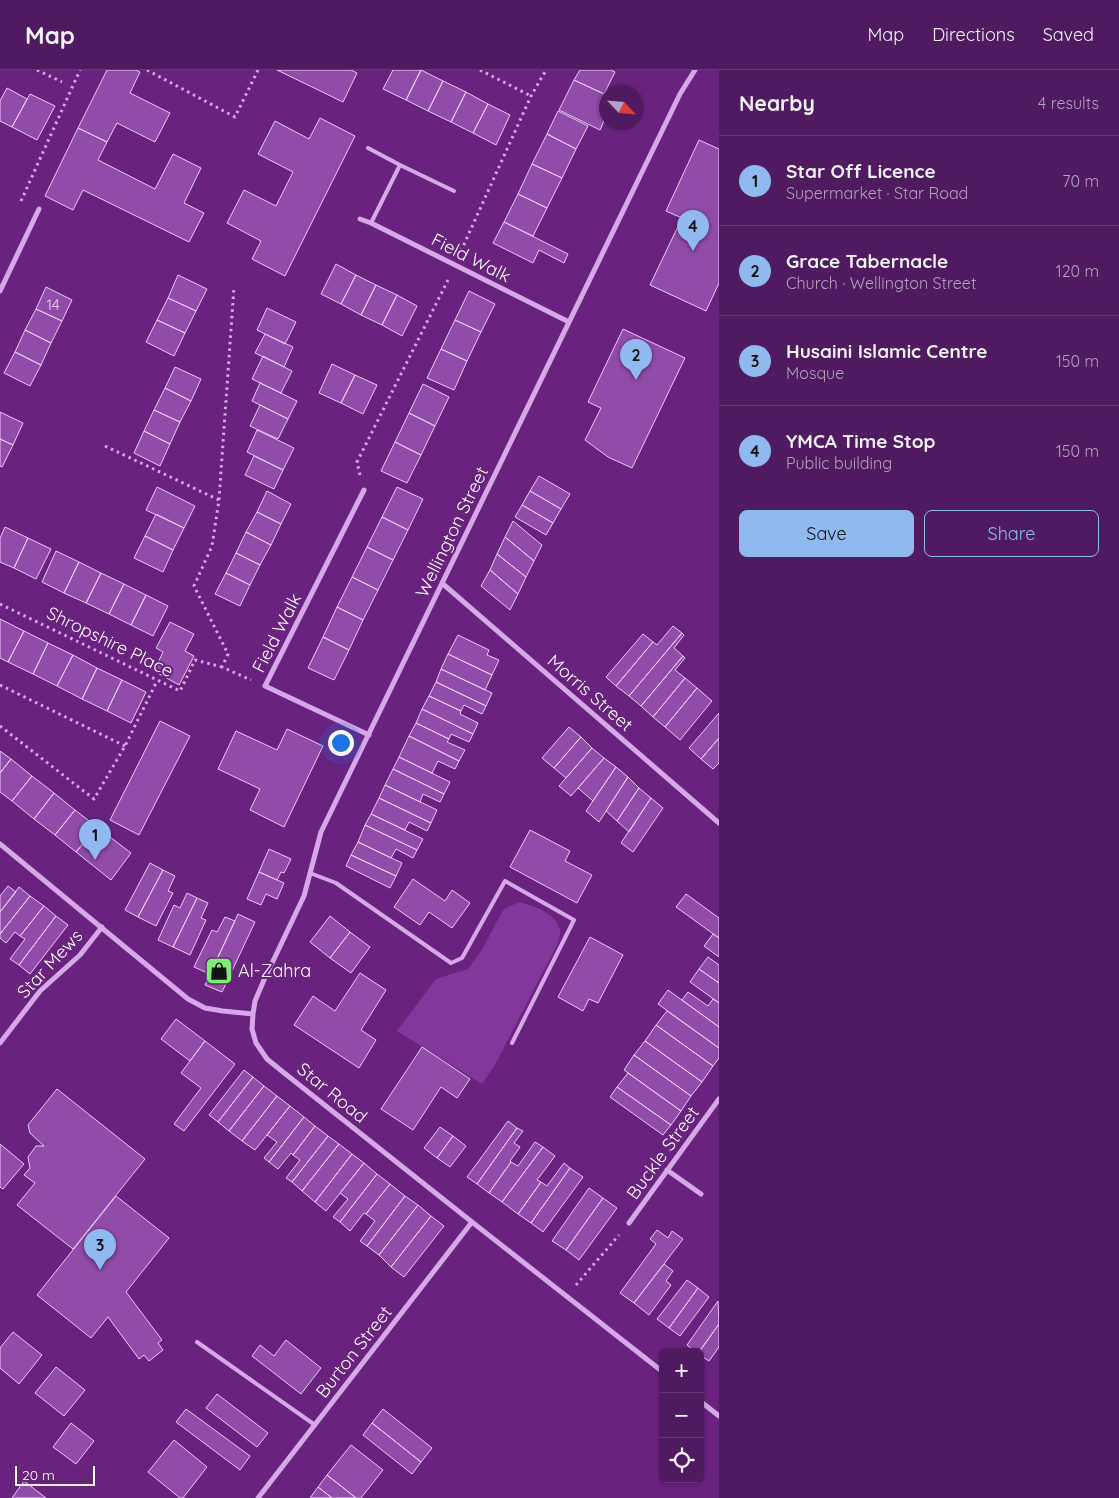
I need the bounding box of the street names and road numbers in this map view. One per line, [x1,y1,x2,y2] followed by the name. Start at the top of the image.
[428,228,515,287] street label: Field Walk
[410,463,493,601] street label: Wellington Street
[247,589,306,676] street label: Field Walk
[43,601,177,682] street label: Shropshire Place
[543,649,638,736] street label: Morris Street
[12,924,87,1003] street label: Star Mews
[293,1057,372,1128] street label: Star Road
[621,1102,704,1204] street label: Buckle Street
[311,1301,397,1402] street label: Burton Street

